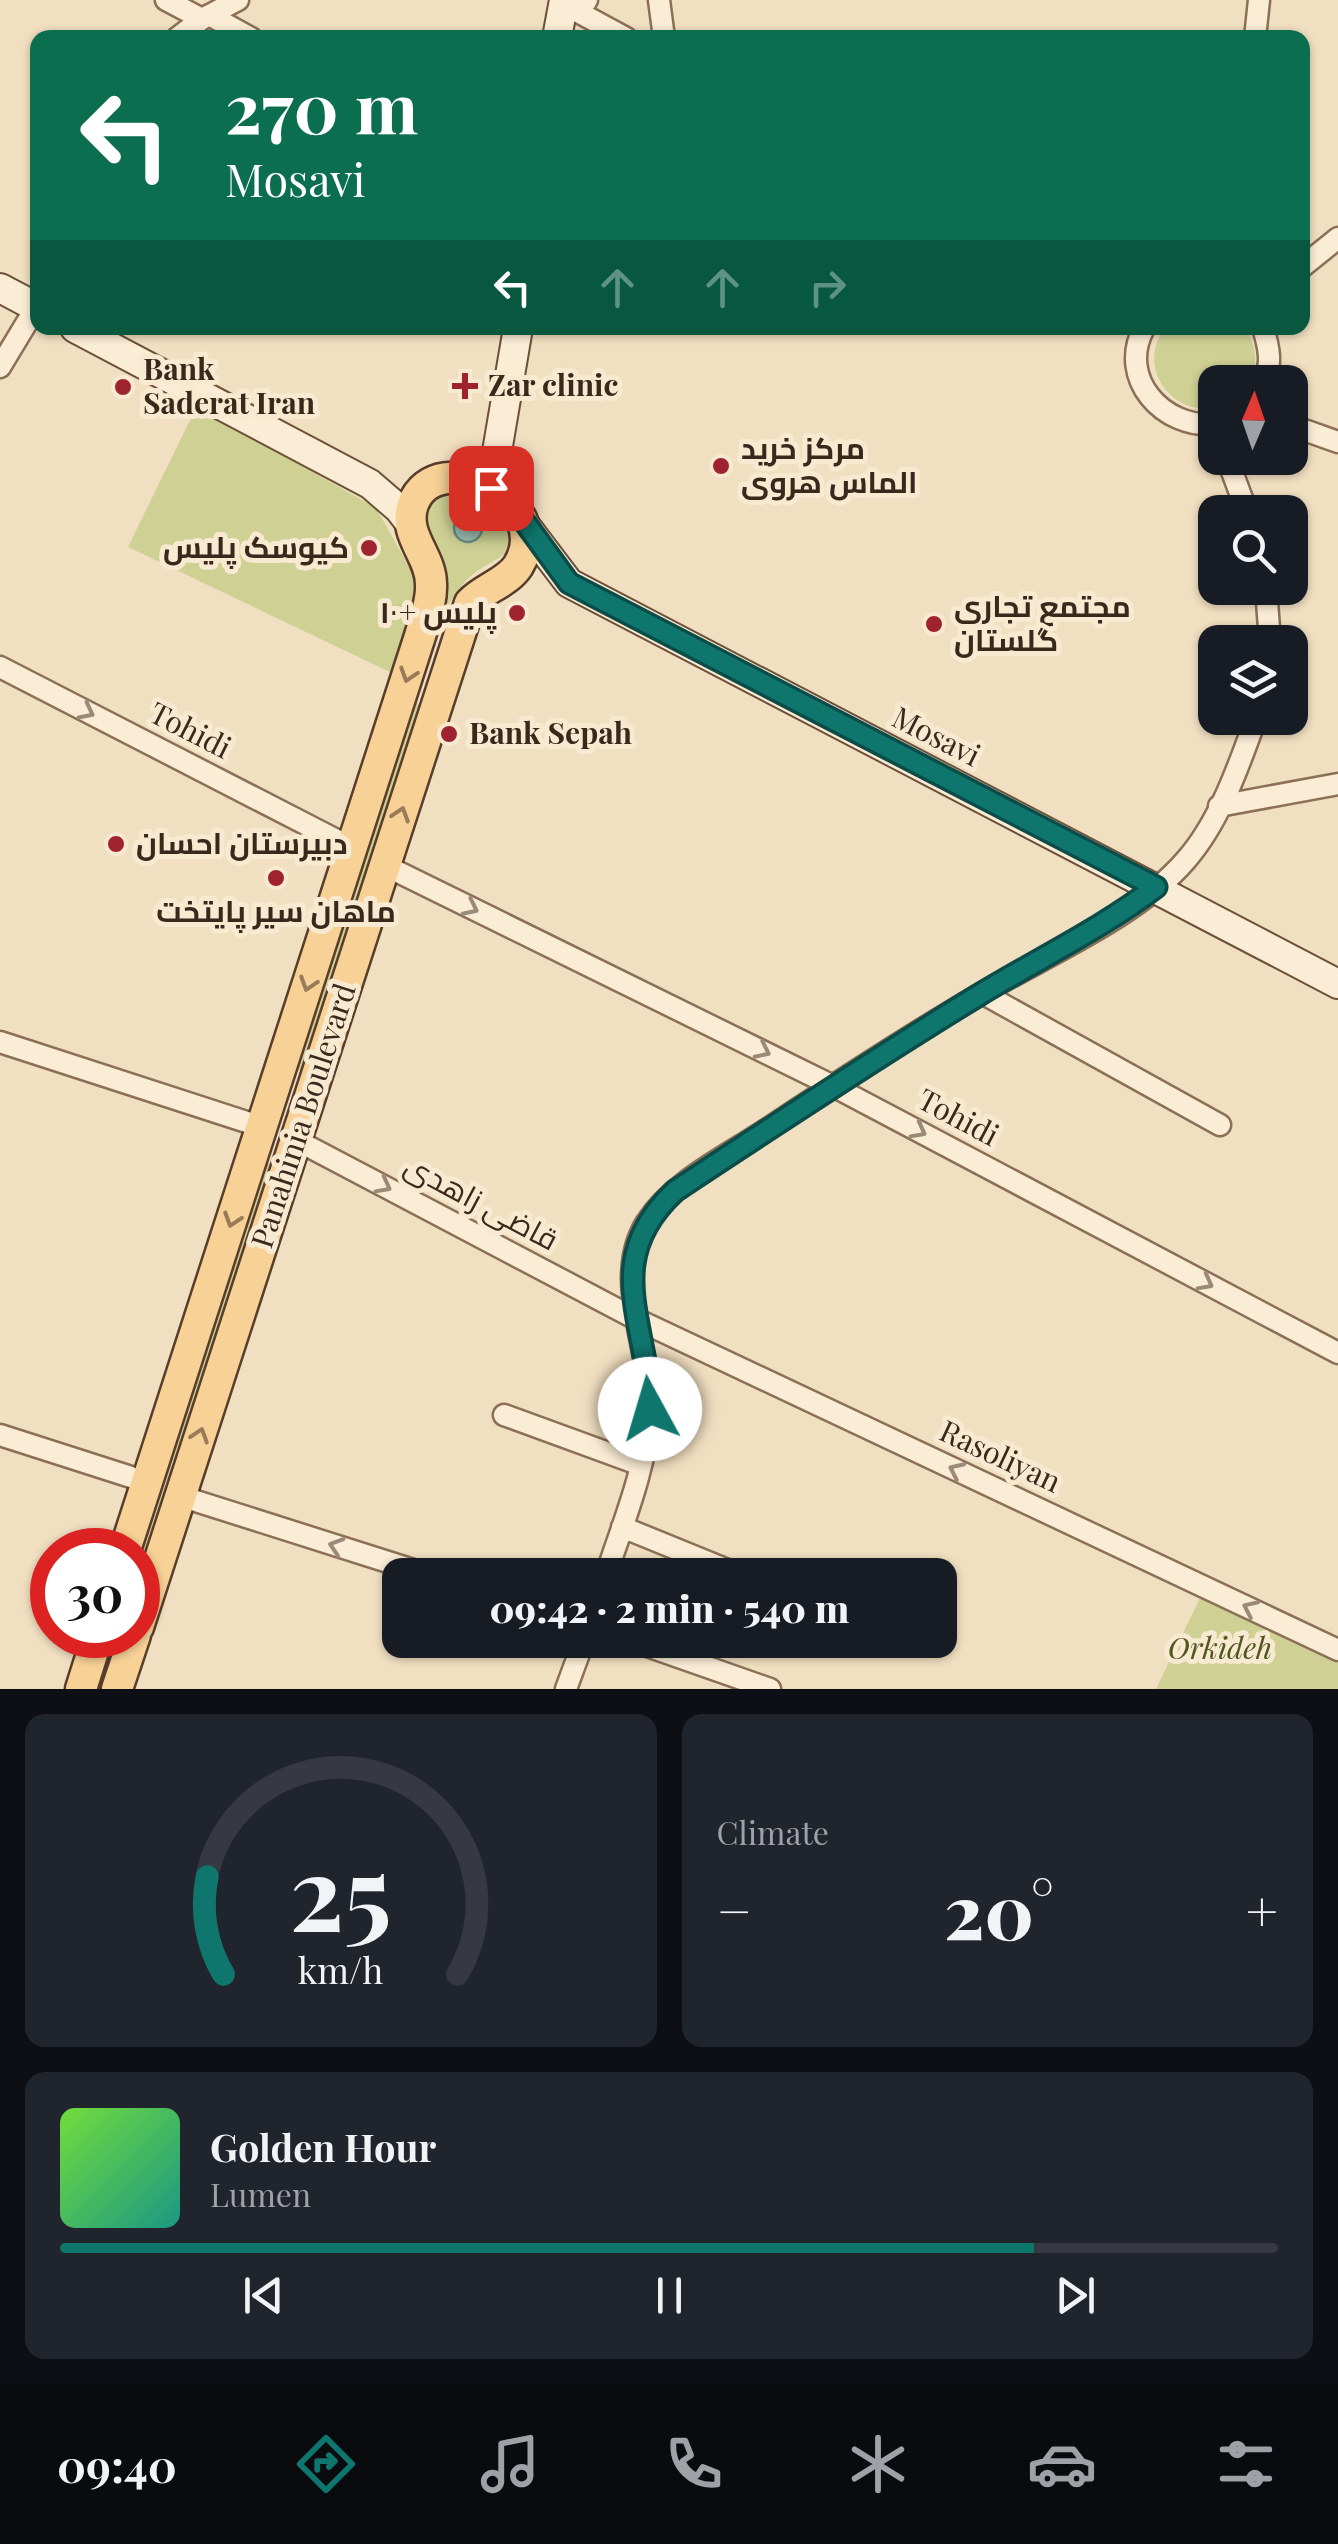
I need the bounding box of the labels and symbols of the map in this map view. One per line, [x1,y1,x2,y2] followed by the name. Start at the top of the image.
[143,348,316,422] place label: Bank Saderat Iran
[488,364,618,404] place label: Zar clinic
[1198,365,1308,475] north arrow
[452,373,478,399] marker: Zar clinic
[112,376,134,398] marker: Bank Saderat Iran
[741,427,917,501] place label: مرکز خرید الماس هروی
[449,446,534,531] pin
[710,455,732,477] marker: مرکز خرید الماس هروی
[163,526,349,569] place label: کیوسک پلیس
[358,537,380,559] marker: کیوسک پلیس
[954,585,1131,659] place label: مجتمع تجاری گلستان
[379,591,497,634] place label: پلیس +۱۰
[506,602,528,624] marker: پلیس +۱۰
[923,613,945,635] marker: مجتمع تجاری گلستان
[399,665,419,682] one-way arrow
[143,692,239,767] street label: Tohidi
[886,696,988,774] street label: Mosavi
[76,700,94,719] one-way arrow
[469,712,632,752] place label: Bank Sepah
[438,723,460,745] marker: Bank Sepah
[389,806,409,823] one-way arrow
[136,822,348,862] place label: دبیرستان احسان
[105,833,127,855] marker: دبیرستان احسان
[265,867,287,889] marker: ماهان سیر پایتخت
[156,890,396,933] place label: ماهان سیر پایتخت
[461,895,479,915] one-way arrow
[299,975,320,992] one-way arrow
[240,978,364,1253] street label: Panahinia Boulevard
[753,1039,771,1059] one-way arrow
[912,1078,1007,1154] street label: Tohidi
[908,1119,926,1138] one-way arrow
[398,1144,566,1258] street label: قاضی زاهدی
[373,1174,391,1193] one-way arrow
[223,1211,244,1228] one-way arrow
[1196,1271,1214,1290] one-way arrow
[598,1357,702,1461] position arrow
[934,1410,1068,1501] street label: Rasoliyan
[189,1427,209,1444] one-way arrow
[948,1462,966,1482] one-way arrow
[30,1528,160,1658] speed limit sign: 30
[329,1537,346,1557] one-way arrow
[1242,1601,1260,1621] one-way arrow
[1168,1627,1272,1667] park label: Orkideh

